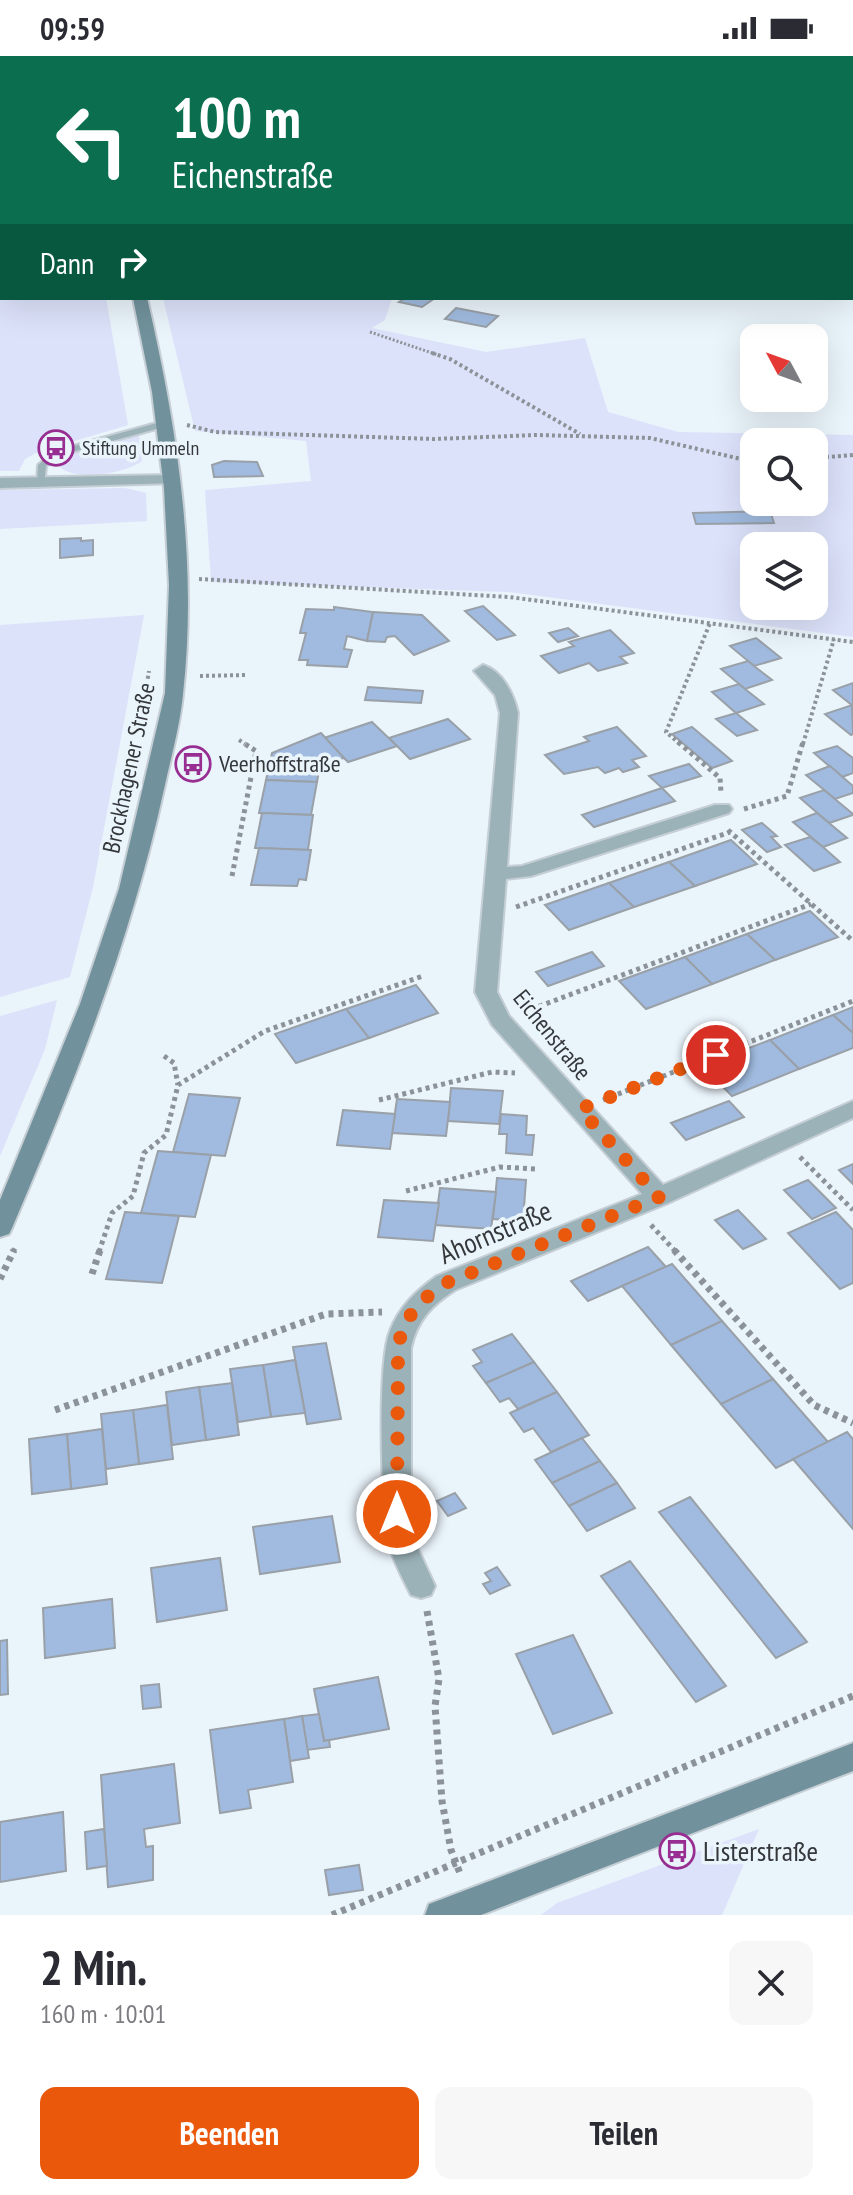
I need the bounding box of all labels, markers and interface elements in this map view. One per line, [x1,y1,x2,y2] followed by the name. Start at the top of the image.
[40,9,105,48] text: 09:59
[172,81,301,153] text: 100 m
[40,88,144,192] icon: left
[172,151,333,198] text: Eichenstraße
[110,240,154,284] icon: right
[40,243,94,282] text: Dann
[740,324,828,412] north arrow
[740,324,828,620] map controls
[740,428,828,516] button: search
[37,429,75,467] bus stop icon: Stiftung Ummeln
[82,435,199,461] place label: Stiftung Ummeln
[740,532,828,620] button: layers
[95,680,162,856] street label: Brockhagener Straße
[174,745,212,783] bus stop icon: Veerhoffstraße
[218,748,341,779] place label: Veerhoffstraße
[506,983,598,1086] street label: Eichenstraße
[682,1021,750,1089] pin
[694,1033,738,1077] icon: arrive
[433,1191,557,1272] street label: Ahornstraße
[355,1472,439,1556] position arrow
[658,1832,696,1870] bus stop icon: Listerstraße
[703,1832,818,1869] place label: Listerstraße
[40,1936,147,1998] text: 2 Min.
[729,1941,813,2025] button: close
[40,1997,166,2030] text: 160 m · 10:01
[40,2087,419,2179] button: Beenden
[435,2087,813,2179] button: Teilen

